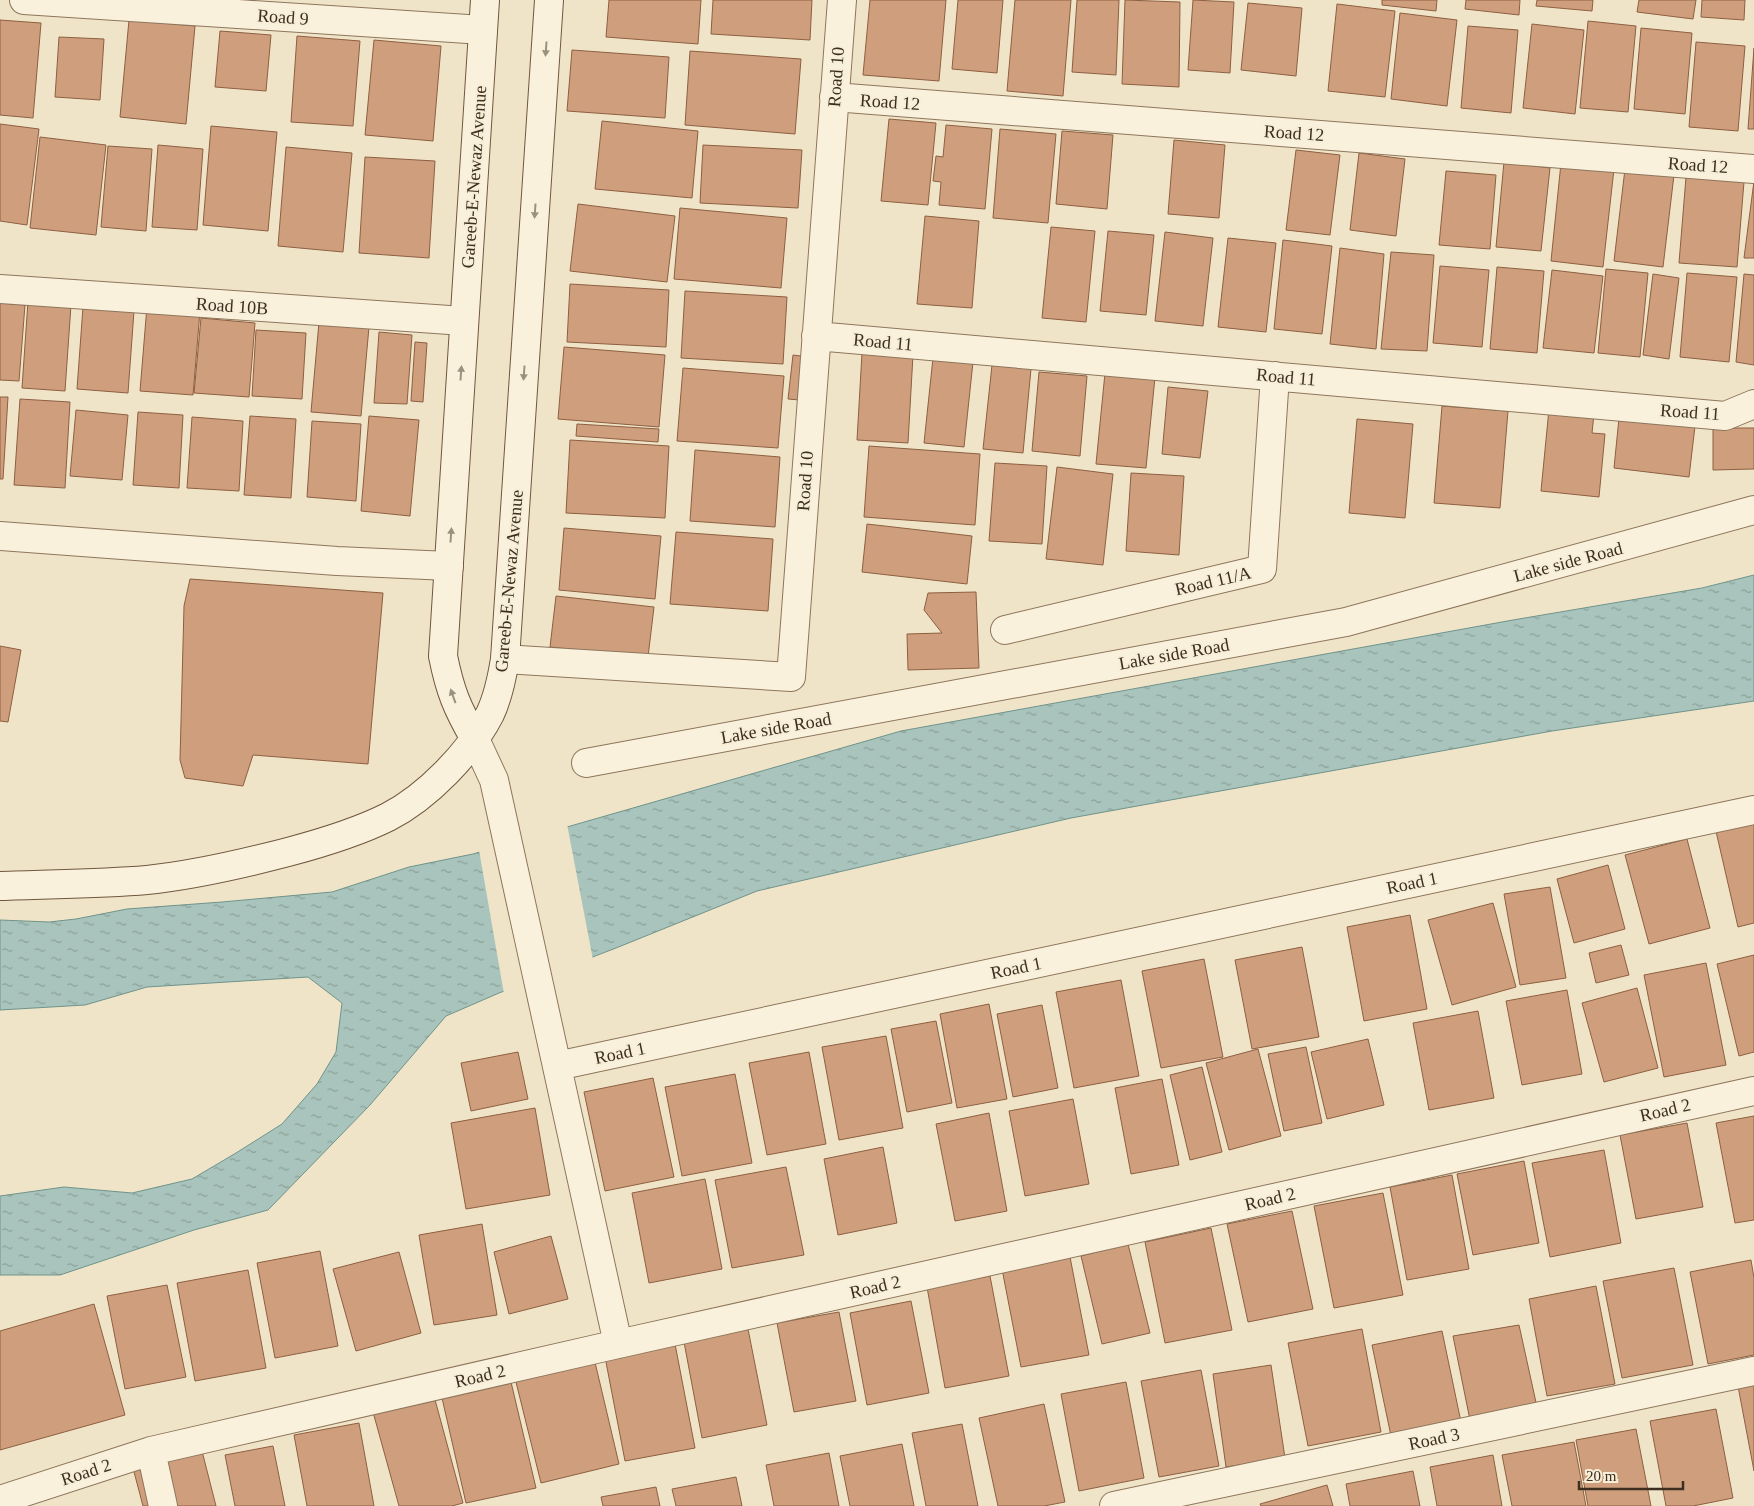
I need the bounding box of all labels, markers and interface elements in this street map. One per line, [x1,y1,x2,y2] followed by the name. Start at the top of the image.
[257,5,309,29] street label: Road 9
[542,41,550,57] one-way arrow
[824,46,848,108] street label: Road 10
[458,85,490,269] street label: Gareeb-E-Newaz Avenue
[859,90,921,114] street label: Road 12
[1263,121,1325,145] street label: Road 12
[1667,153,1729,177] street label: Road 12
[531,203,539,219] one-way arrow
[195,293,269,319] street label: Road 10B
[852,329,914,355] street label: Road 11
[1255,364,1317,390] street label: Road 11
[457,365,465,381] one-way arrow
[520,365,528,381] one-way arrow
[1659,400,1721,424] street label: Road 11
[793,450,817,512] street label: Road 10
[491,489,527,673] street label: Gareeb-E-Newaz Avenue
[447,527,455,543] one-way arrow
[1511,538,1625,586] street label: Lake side Road
[1173,563,1253,599] street label: Road 11/A
[1117,634,1231,674] street label: Lake side Road
[449,688,457,703] one-way arrow
[719,708,833,748] street label: Lake side Road
[1385,868,1439,898] street label: Road 1
[989,953,1043,983] street label: Road 1
[593,1038,647,1068] street label: Road 1
[1638,1094,1692,1126] street label: Road 2
[1243,1183,1297,1215] street label: Road 2
[848,1271,902,1303] street label: Road 2
[453,1360,507,1392] street label: Road 2
[1407,1424,1461,1454] street label: Road 3
[58,1455,114,1489] street label: Road 2
[1579,1458,1683,1490] scale bar
[1586,1468,1617,1484] text: 20 m

